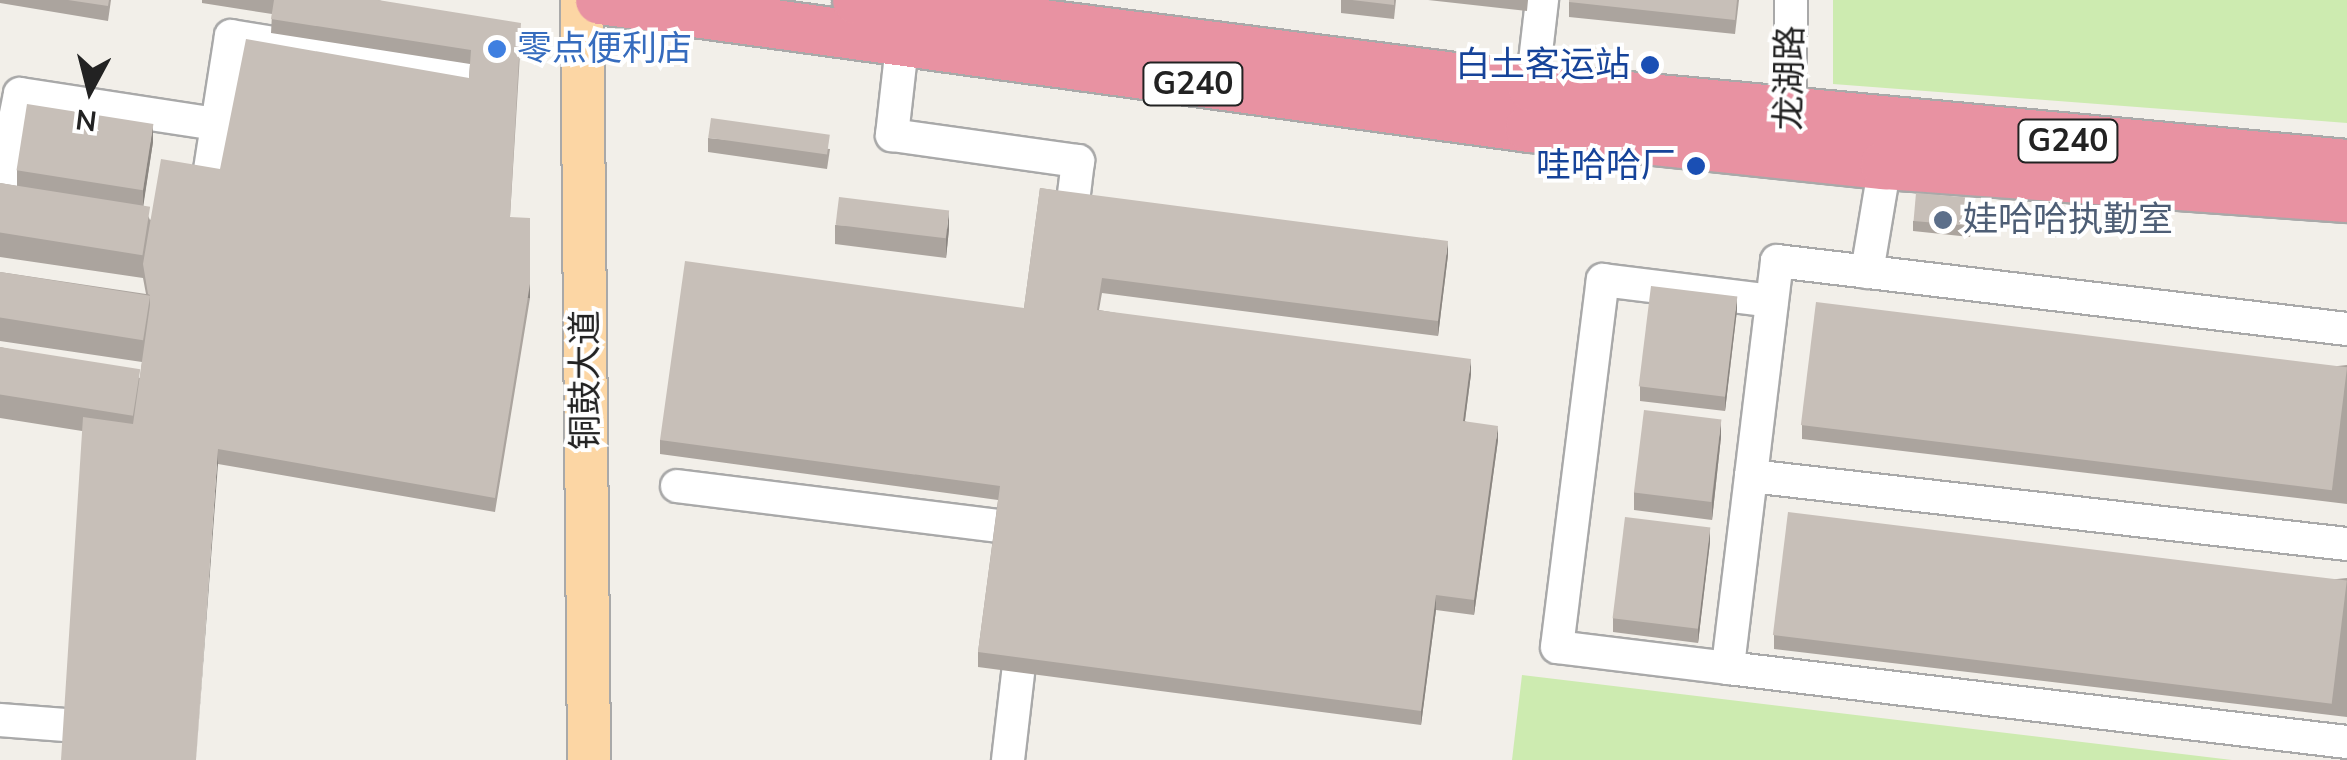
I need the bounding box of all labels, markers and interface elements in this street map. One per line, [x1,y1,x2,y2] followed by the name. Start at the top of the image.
[1768,25,1812,131] street label: 龙湖路
[517,28,692,70] place label: 零点便利店
[486,38,508,60] marker: 零点便利店
[40,40,140,140] north arrow
[1455,44,1630,86] place label: 白土客运站
[1639,54,1661,76] marker: 白土客运站
[1140,57,1246,111] road number: G240
[74,100,99,140] text: N
[2016,114,2120,168] road number: G240
[1536,145,1676,187] place label: 哇哈哈厂
[1685,155,1707,177] marker: 哇哈哈厂
[1963,199,2173,241] place label: 娃哈哈执勤室
[1932,209,1954,231] marker: 娃哈哈执勤室
[565,310,607,450] street label: 铜鼓大道

